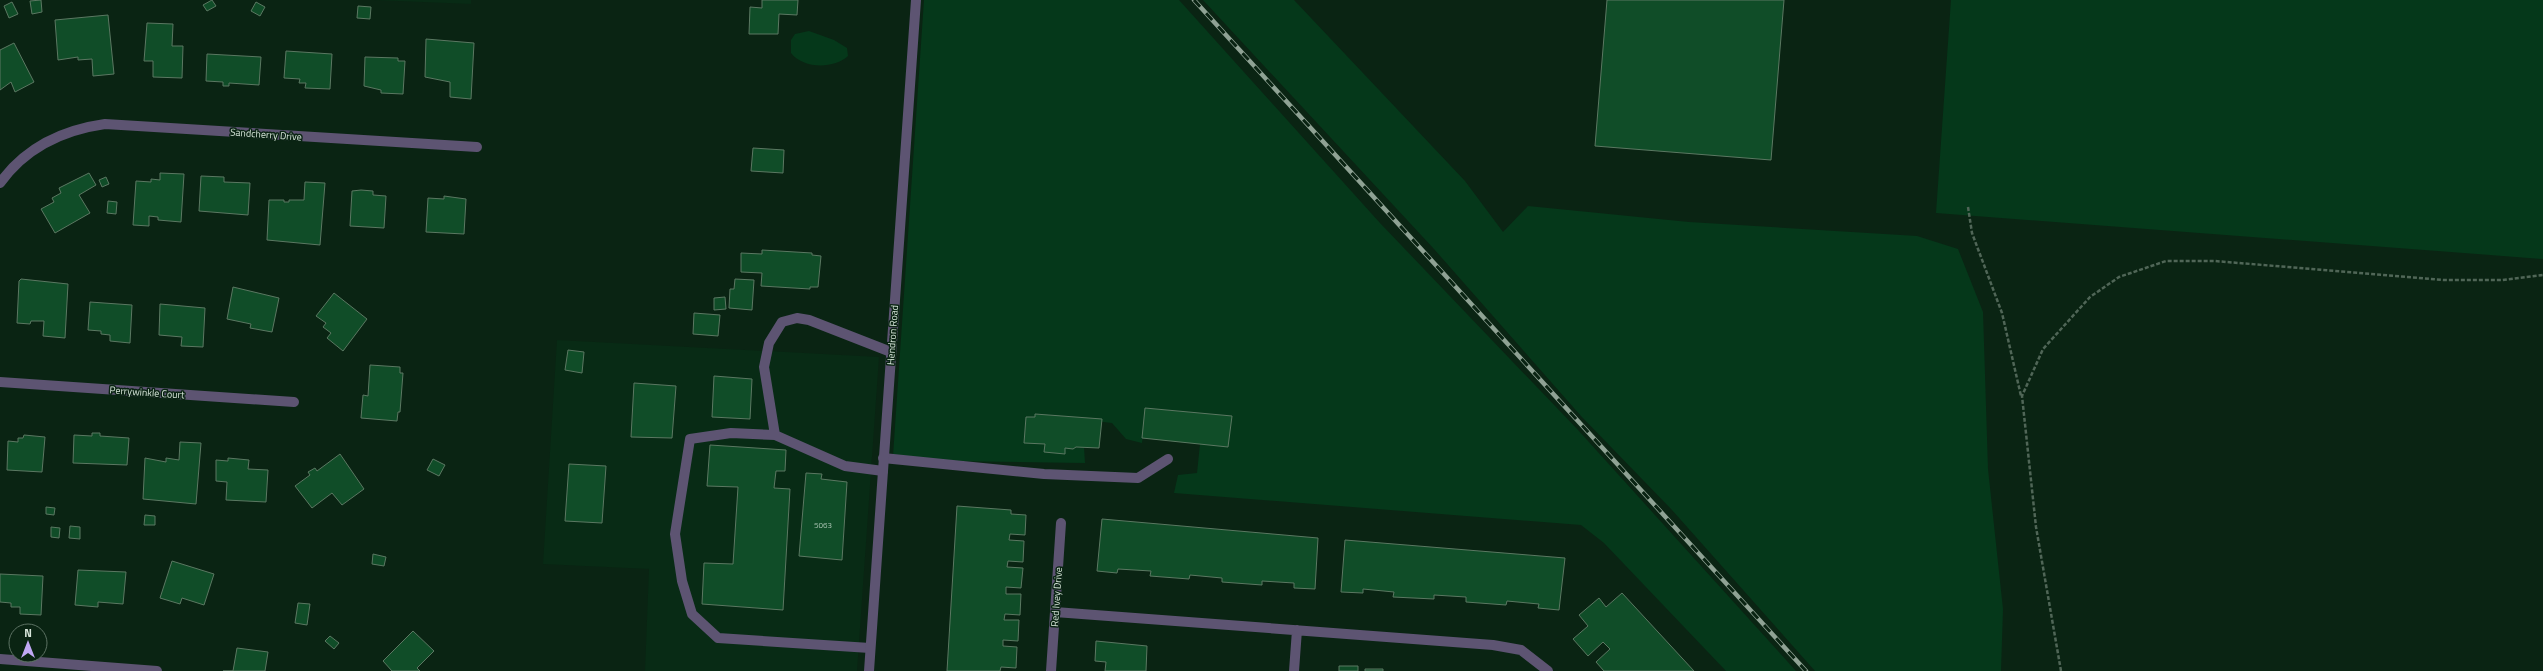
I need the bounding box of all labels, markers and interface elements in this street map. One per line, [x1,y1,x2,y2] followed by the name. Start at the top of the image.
[230,125,302,144] street label: Sandcherry Drive
[883,304,902,366] street label: Hendron Road
[109,382,185,403] street label: Perrywinkle Court
[814,519,832,531] house number: 5063
[1047,567,1066,627] street label: Red Ivey Drive
[8,623,48,663] north arrow
[24,625,32,641] text: N

